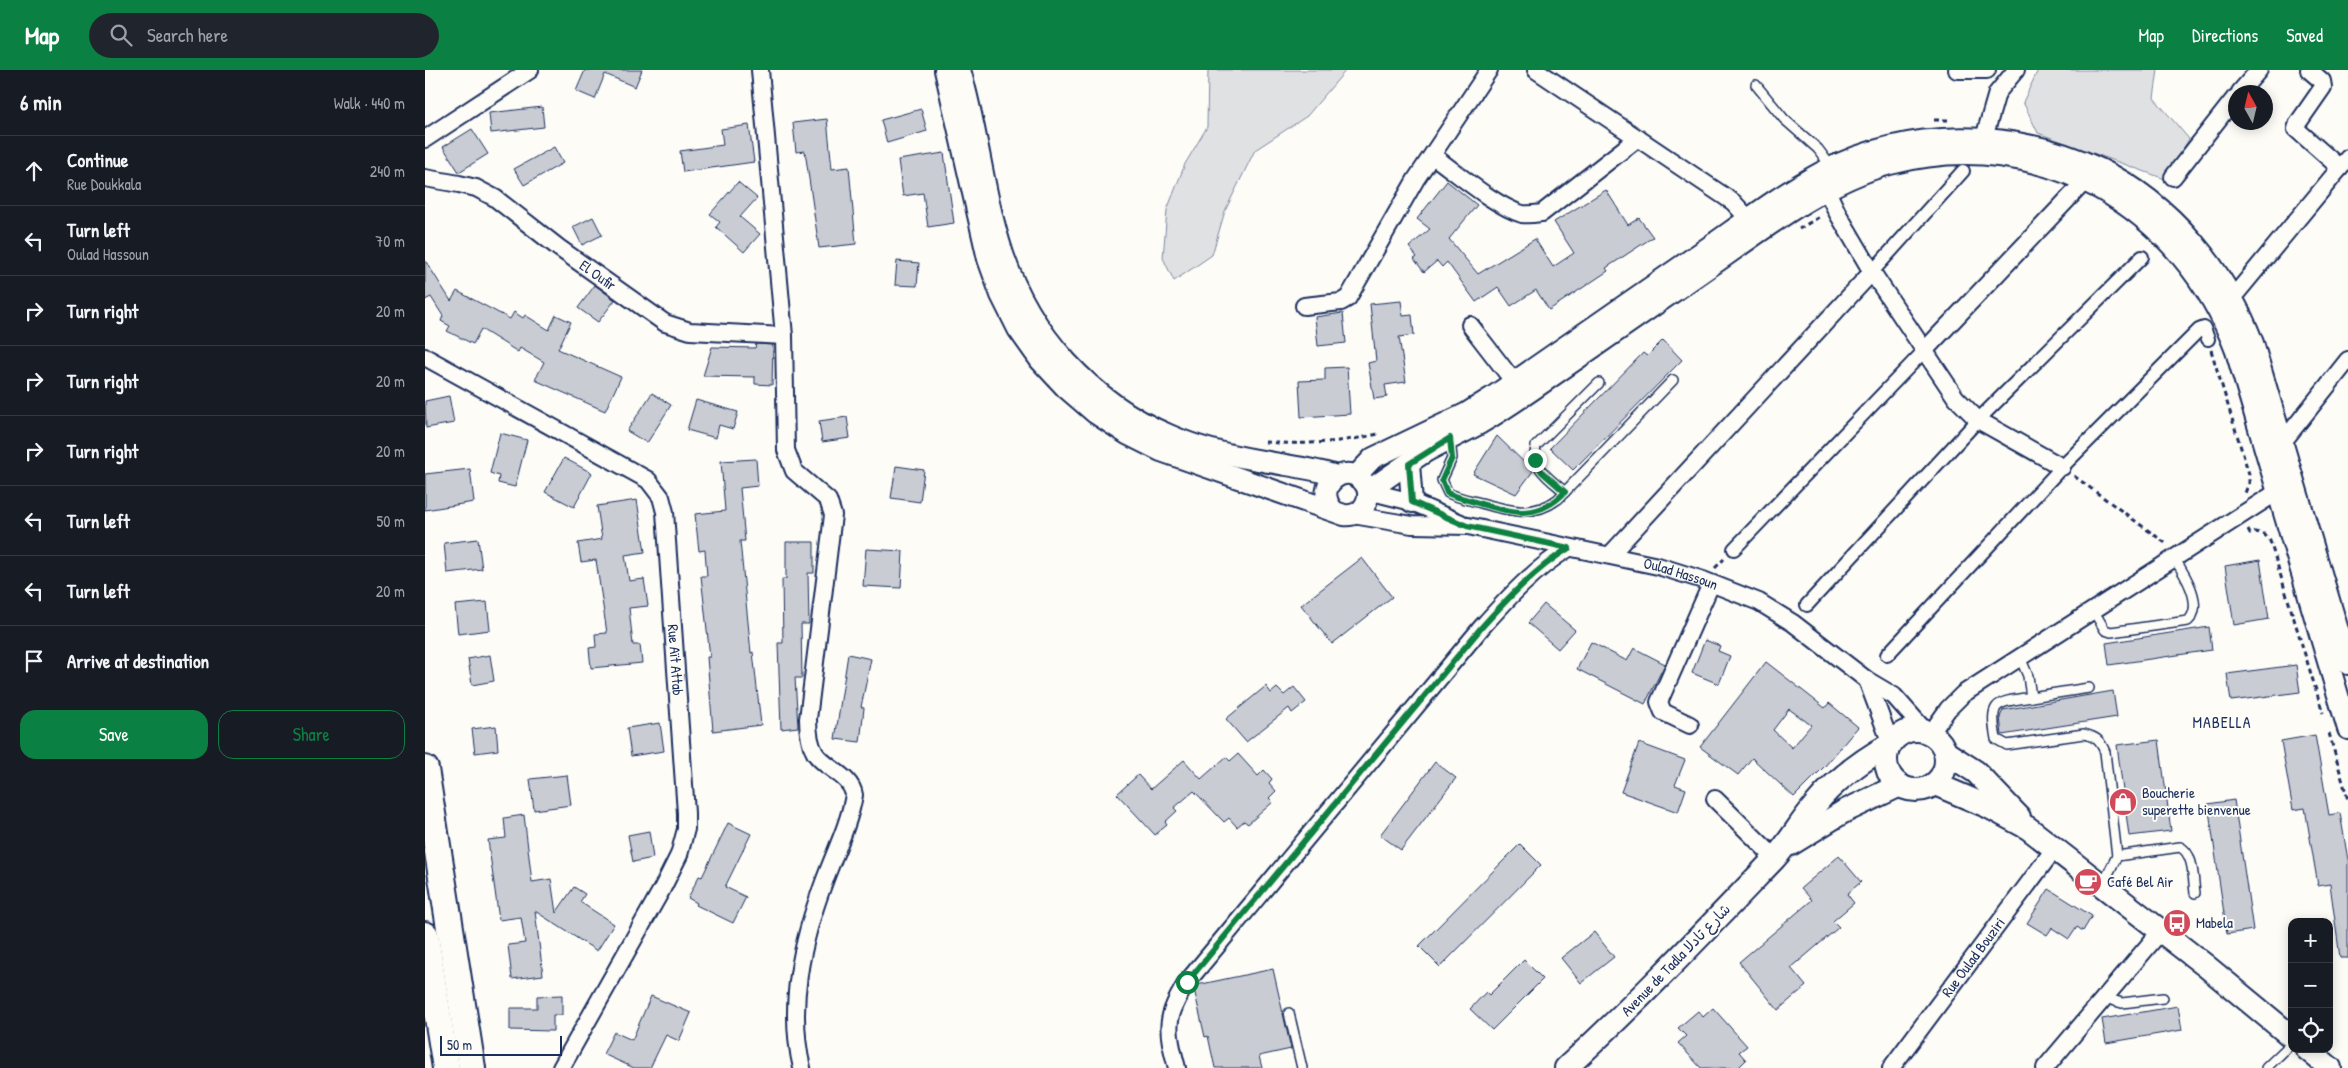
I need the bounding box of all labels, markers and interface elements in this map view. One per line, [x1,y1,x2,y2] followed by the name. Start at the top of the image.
[89,13,439,58] search box
[25,19,59,51] text: Map
[107,21,135,49] icon: search
[147,22,228,48] text: Search here
[2139,23,2164,48] text: Map
[2192,23,2258,48] text: Directions
[2286,23,2323,48] text: Saved
[2228,85,2273,130] north arrow
[20,88,62,117] text: 6 min
[334,92,405,114] text: Walk · 440 m
[67,147,128,173] text: Continue
[20,157,48,185] icon: ahead
[370,160,405,182] text: 240 m
[67,173,141,195] text: Rue Doukkala
[67,217,130,243] text: Turn left
[20,227,48,255] icon: left
[375,230,405,252] text: 70 m
[67,243,149,265] text: Oulad Hassoun
[575,255,621,295] street label: El Oufir
[20,297,48,325] icon: right
[67,298,138,324] text: Turn right
[376,300,405,322] text: 20 m
[20,367,48,395] icon: right
[67,368,138,394] text: Turn right
[376,370,405,392] text: 20 m
[20,437,48,465] icon: right
[67,438,138,464] text: Turn right
[376,440,405,462] text: 20 m
[1524,449,1547,472] route end
[20,507,48,535] icon: left
[67,508,130,534] text: Turn left
[377,510,405,532] text: 50 m
[1642,552,1721,595] street label: Oulad Hassoun
[20,577,48,605] icon: left
[67,578,130,604] text: Turn left
[376,580,405,602] text: 20 m
[663,624,689,696] street label: Rue Aït Attab
[20,647,48,675] icon: arrive
[67,648,209,674] text: Arrive at destination
[20,710,208,759] button: Save
[218,710,405,759] button: Share
[2192,711,2252,733] district label: MABELLA
[2142,782,2251,820] place label: Boucherie superette bienvenue
[2108,787,2138,817] shop icon: Boucherie superette bienvenue
[2073,867,2103,897] cafe icon: Café Bel Air
[2107,871,2174,892] place label: Café Bel Air
[1616,899,1735,1021] street label: Avenue de Tadla شارع تادلا
[2162,908,2192,938] bus stop icon: Mabela
[2196,912,2233,933] place label: Mabela
[1936,913,2010,1001] street label: Rue Oulad Bouziri
[2288,918,2333,1053] map controls
[2288,918,2333,963] button: +
[2288,963,2333,1008] button: −
[1176,971,1199,994] route start
[2288,1008,2333,1053] button: locate
[440,1033,563,1056] scale bar
[447,1035,472,1054] text: 50 m

